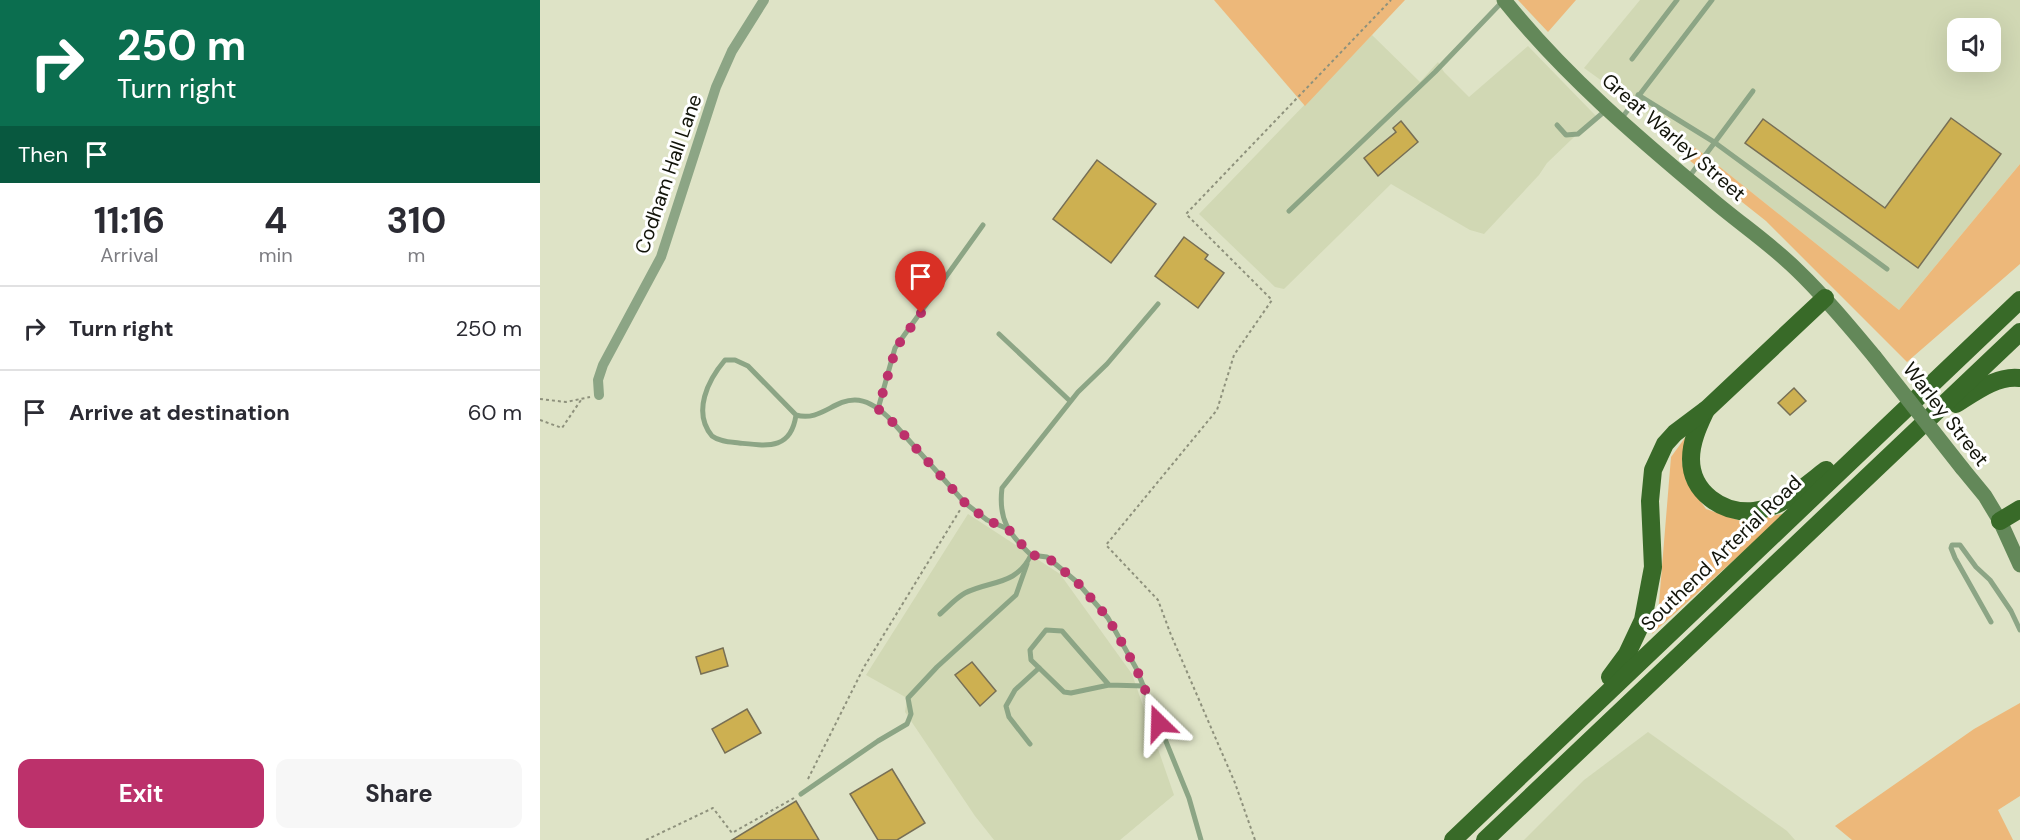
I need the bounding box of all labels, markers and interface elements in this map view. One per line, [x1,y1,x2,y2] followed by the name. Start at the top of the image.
[117,18,246,73] text: 250 m
[1947,18,2001,72] map controls
[1947,18,2001,72] button: sound
[18,24,96,102] icon: right
[1597,67,1752,207] street label: Great Warley Street
[117,71,237,106] text: Turn right
[628,91,708,257] street label: Codham Hall Lane
[80,138,113,171] icon: arrive
[18,140,68,169] text: Then
[94,197,165,244] text: 11:16
[264,197,287,244] text: 4
[386,197,446,244] text: 310
[100,242,158,268] text: Arrival
[259,242,293,268] text: min
[407,242,425,268] text: m
[895,251,946,313] pin
[904,260,937,293] icon: arrive
[18,312,51,345] icon: right
[69,314,174,343] text: Turn right
[455,314,522,343] text: 250 m
[1897,357,1995,471] street label: Warley Street
[18,396,51,429] icon: arrive
[69,398,290,427] text: Arrive at destination
[468,398,522,427] text: 60 m
[1635,469,1807,637] street label: Southend Arterial Road
[1127,691,1191,755] position arrow
[18,759,264,828] button: Exit
[276,759,522,828] button: Share

